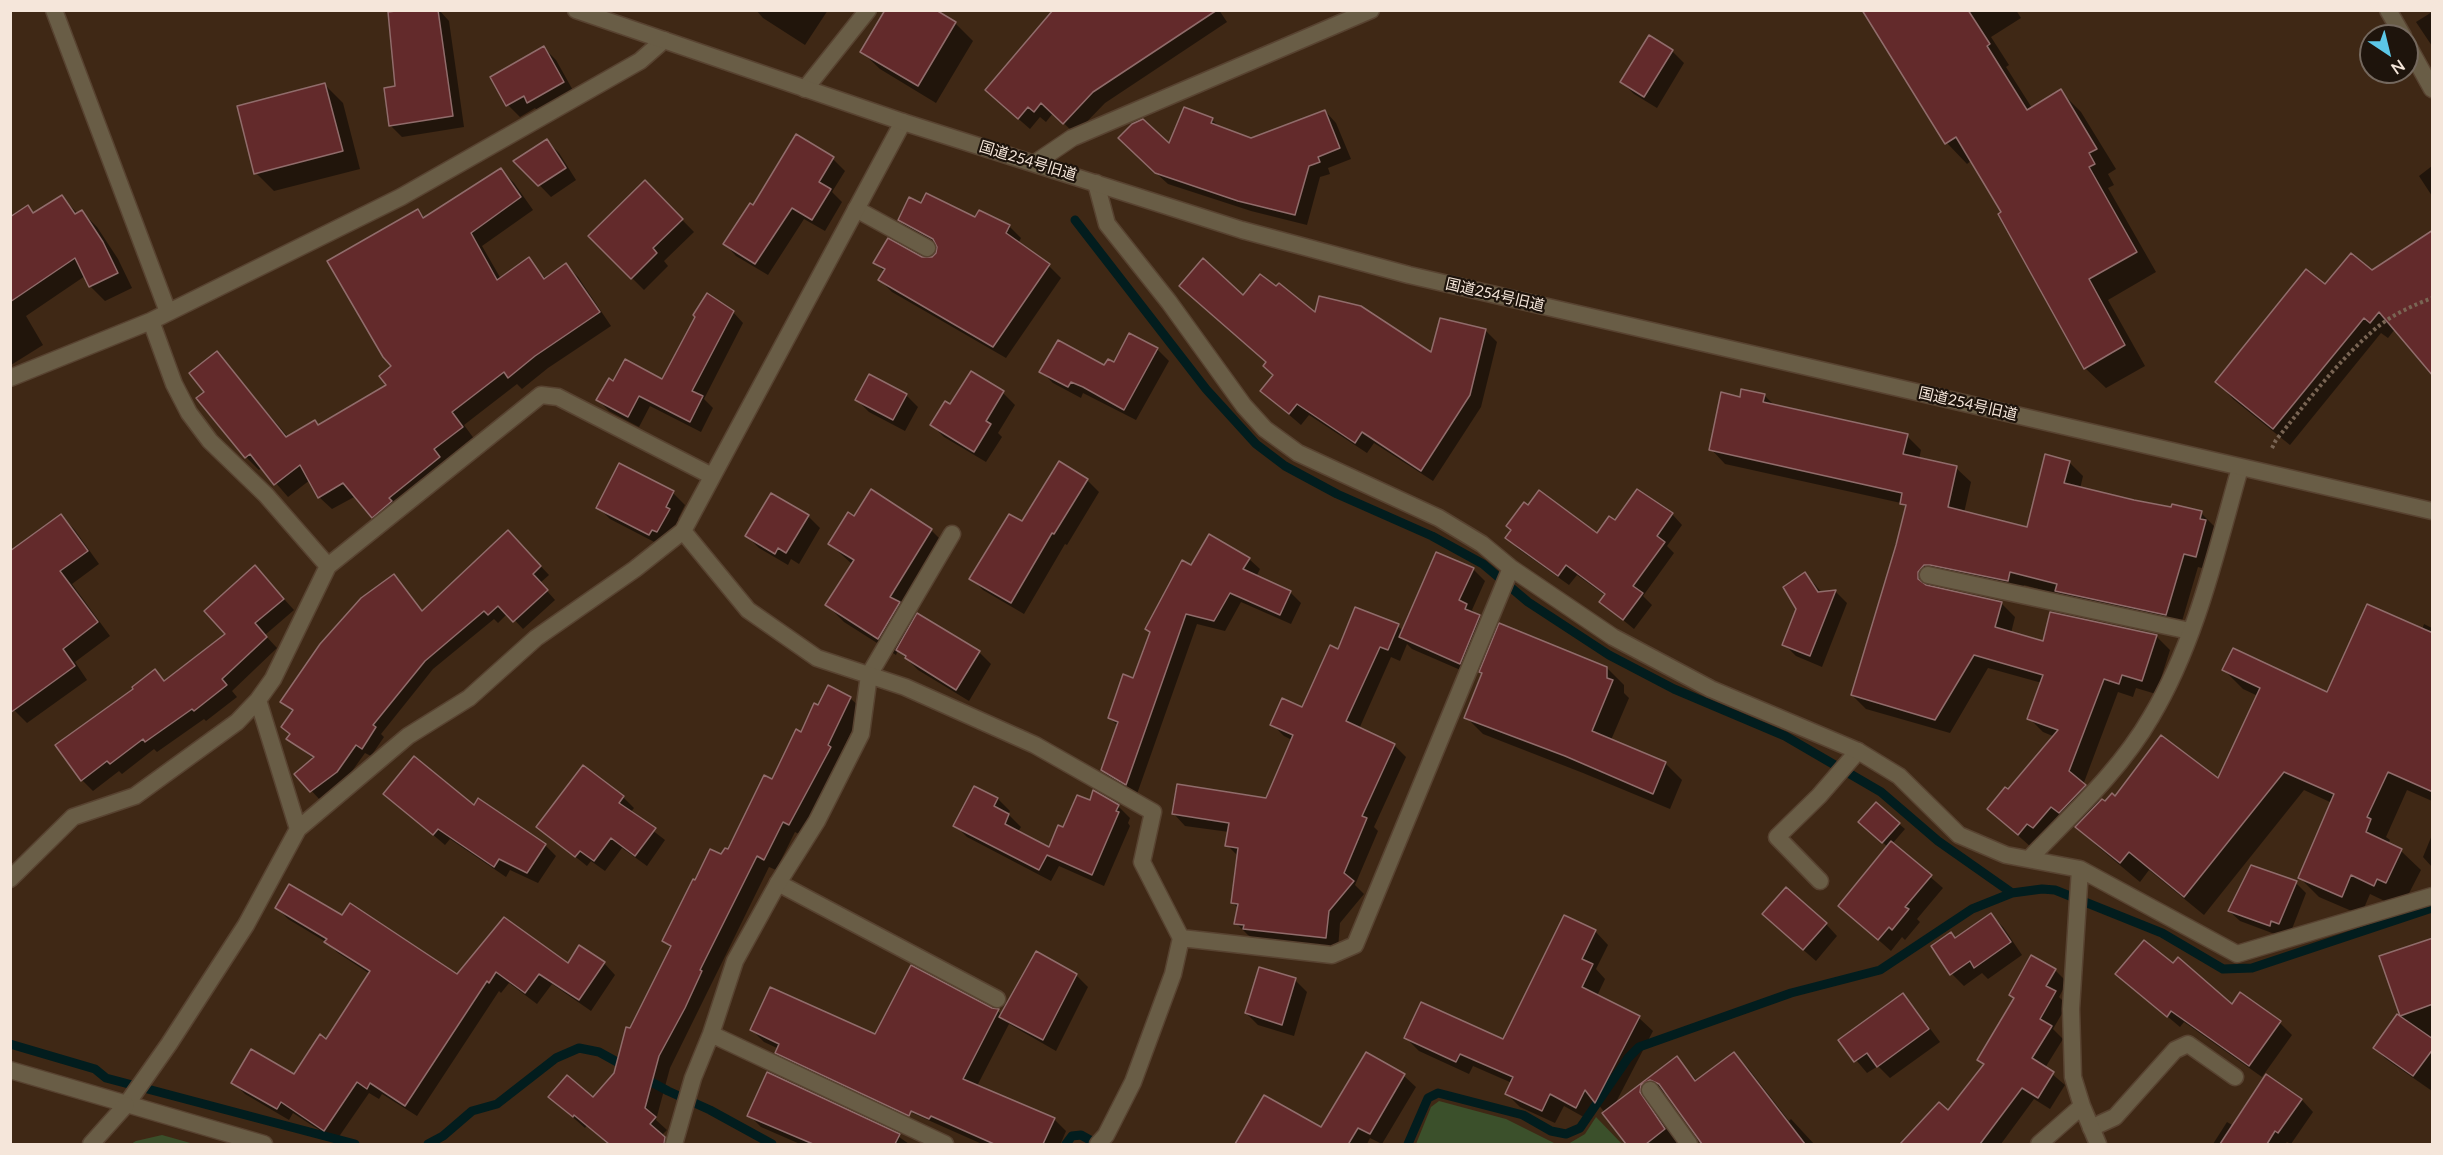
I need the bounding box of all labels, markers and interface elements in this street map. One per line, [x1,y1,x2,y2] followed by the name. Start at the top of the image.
[2359,24,2419,84] north arrow
[2388,56,2409,79] text: N
[977,138,1079,184] street label: 国道254号旧道
[1444,275,1546,315] street label: 国道254号旧道
[1917,384,2019,424] street label: 国道254号旧道

